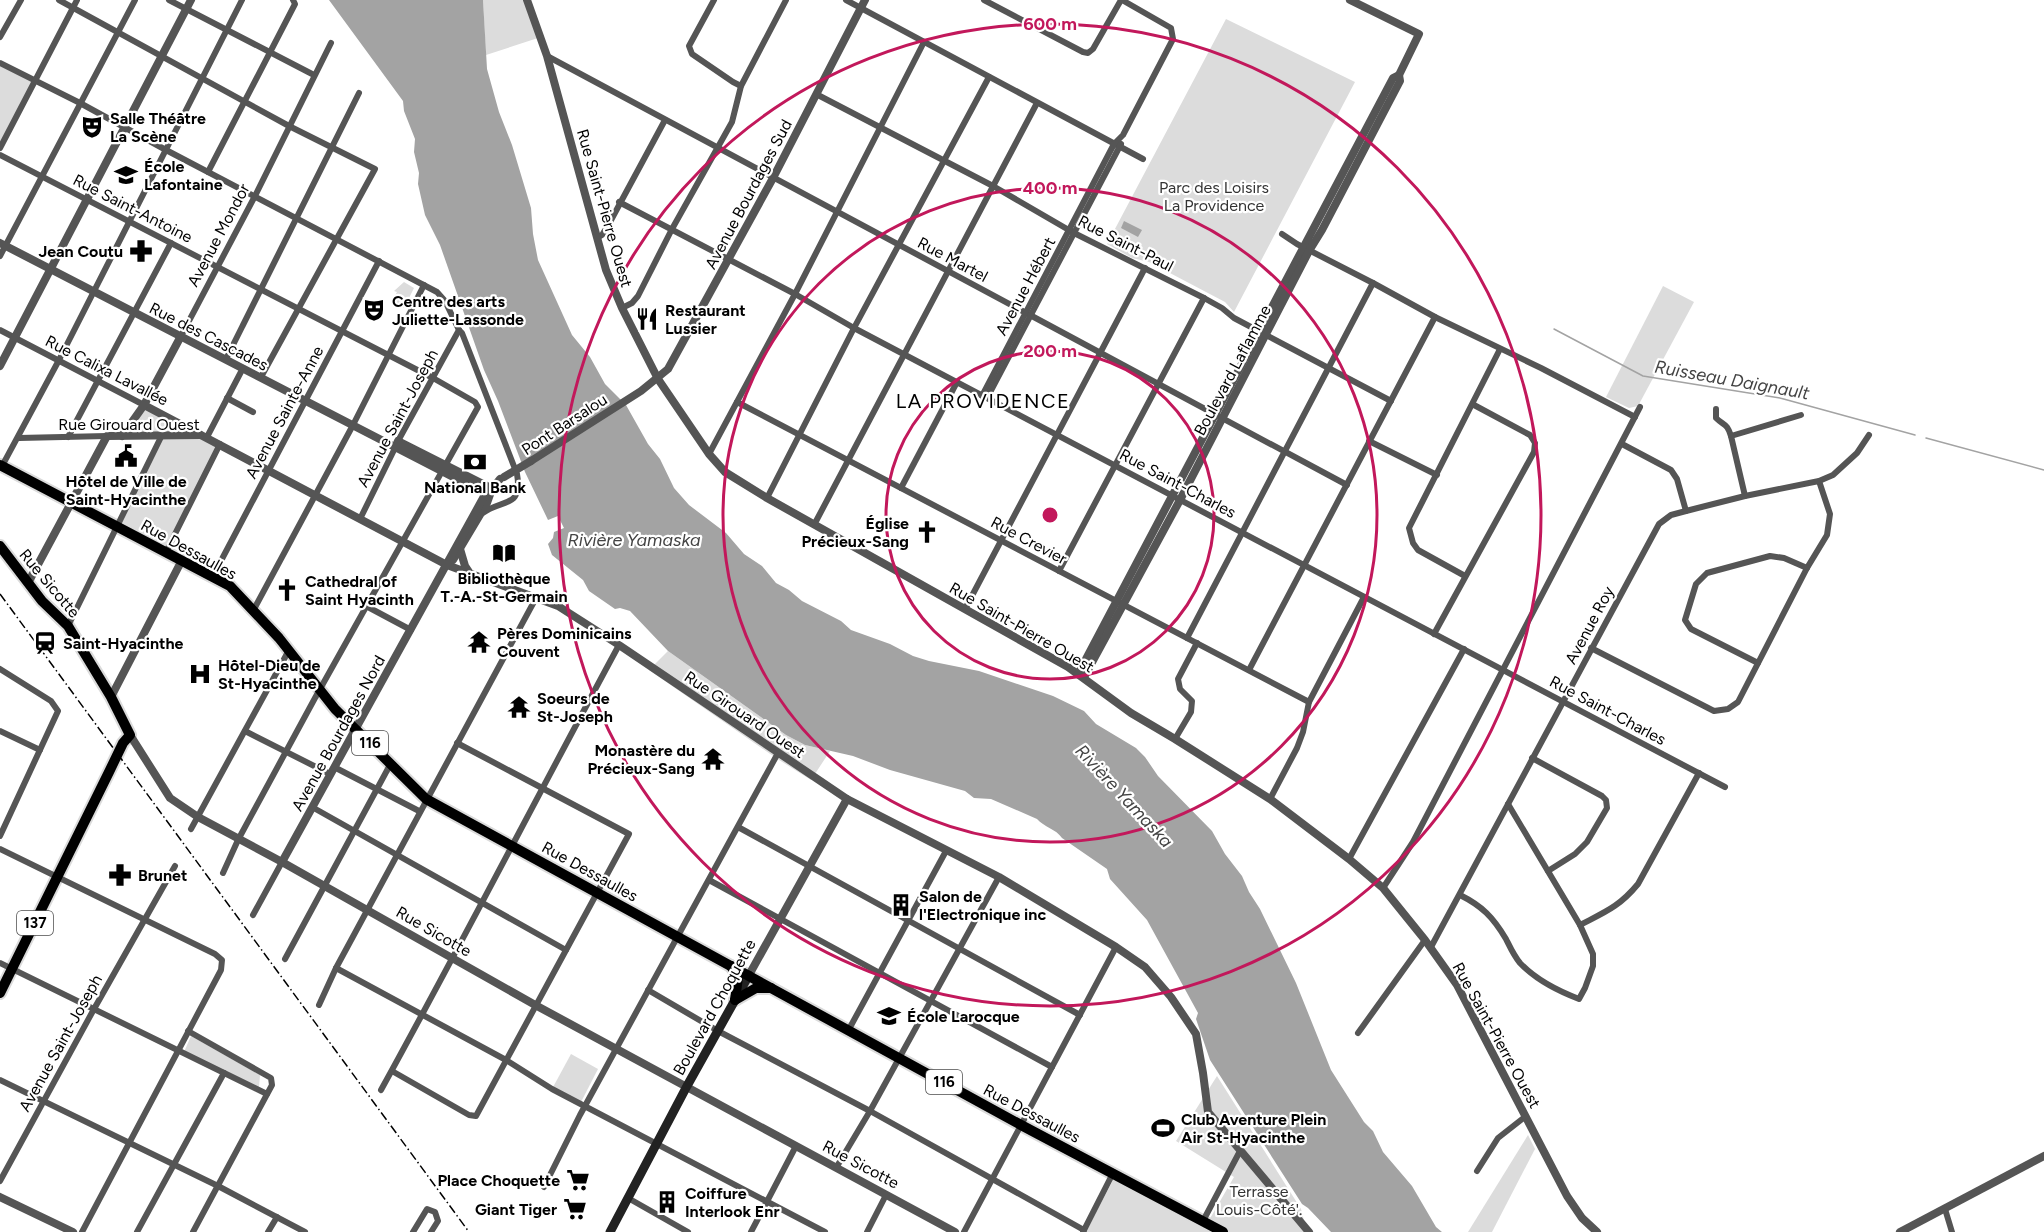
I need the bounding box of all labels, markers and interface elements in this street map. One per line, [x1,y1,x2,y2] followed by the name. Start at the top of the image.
[1023,13,1077,35] text: 600 m
[110,109,206,146] place label: Salle Théâtre La Scène
[79,114,105,140] theatre icon: Salle Théâtre La Scène
[701,116,796,272] street label: Avenue Bourdages Sud
[573,127,636,289] street label: Rue Saint-Pierre Ouest
[144,157,223,194] place label: École Lafontaine
[113,162,139,188] school or university icon: École Lafontaine
[70,170,196,247] street label: Rue Saint-Antoine
[1023,177,1077,199] text: 400 m
[1159,178,1269,215] park label: Parc des Loisirs La Providence
[183,180,254,290] street label: Avenue Mondor
[1075,211,1177,276] street label: Rue Saint-Paul
[914,233,991,286] street label: Rue Martel
[992,234,1059,339] street label: Avenue Hébert
[128,238,154,264] pharmacy icon: Jean Coutu
[38,242,123,261] place label: Jean Coutu
[392,292,524,329] place label: Centre des arts Juliette-Lassonde
[361,297,387,323] theatre icon: Centre des arts Juliette-Lassonde
[146,298,271,375] street label: Rue des Cascades
[665,301,746,338] place label: Restaurant Lussier
[1190,301,1275,439] street label: Boulevard Laflamme
[634,306,660,332] restaurant icon: Restaurant Lussier
[42,331,172,410] street label: Rue Calixa Lavallée
[1023,340,1077,362] text: 200 m
[241,342,328,482] street label: Avenue Sainte-Anne
[353,346,442,490] street label: Avenue Saint-Joseph
[1653,356,1811,404] water label: Ruisseau Daignault
[896,389,1070,413] district label: LA PROVIDENCE
[518,390,611,459] street label: Pont Barsalou
[58,415,200,434] street label: Rue Girouard Ouest
[113,443,139,469] public building icon: Hôtel de Ville de Saint-Hyacinthe
[1116,445,1239,522] street label: Rue Saint-Charles
[462,449,488,475] bank icon: National Bank
[65,472,187,509] place label: Hôtel de Ville de Saint-Hyacinthe
[424,478,526,497] place label: National Bank
[1040,505,1060,525] centre of rings
[988,513,1071,569] street label: Rue Crevier
[801,514,909,551] place label: Église Précieux-Sang
[138,515,240,584] street label: Rue Dessaulles
[914,519,940,545] church icon: Église Précieux-Sang
[567,529,701,551] water label: Rivière Yamaska
[491,540,517,566] library icon: Bibliothèque T.-A.-St-Germain
[15,545,84,622] street label: Rue Sicotte
[440,569,568,606] place label: Bibliothèque T.-A.-St-Germain
[305,572,414,609] place label: Cathedral of Saint Hyacinth
[274,577,300,603] church icon: Cathedral of Saint Hyacinth
[946,578,1097,677] street label: Rue Saint-Pierre Ouest
[1561,582,1618,667] street label: Avenue Roy
[497,624,632,661] place label: Pères Dominicains Couvent
[466,629,492,655] temple icon: Pères Dominicains Couvent
[32,630,58,656] station icon: Saint-Hyacinthe
[63,634,184,653] place label: Saint-Hyacinthe
[288,652,389,814] street label: Avenue Bourdages Nord
[218,656,321,693] place label: Hôtel-Dieu de St-Hyacinthe
[187,661,213,687] hospital icon: Hôtel-Dieu de St-Hyacinthe
[681,667,809,762] street label: Rue Girouard Ouest
[1546,672,1669,749] street label: Rue Saint-Charles
[537,689,613,726] place label: Soeurs de St-Joseph
[506,694,532,720] temple icon: Soeurs de St-Joseph
[352,731,388,755] road number: 116
[1071,740,1178,852] water label: Rivière Yamaska
[587,741,695,778] place label: Monastère du Précieux-Sang
[700,746,726,772] temple icon: Monastère du Précieux-Sang
[539,837,641,906] street label: Rue Dessaulles
[107,862,133,888] pharmacy icon: Brunet
[138,866,187,885] place label: Brunet
[919,887,1046,924] place label: Salon de l'Electronique inc
[888,892,914,918] building icon: Salon de l'Electronique inc
[393,902,475,961] street label: Rue Sicotte
[17,911,53,935] road number: 137
[669,936,760,1079] street label: Boulevard Choquette
[1449,959,1545,1111] street label: Rue Saint-Pierre Ouest
[15,971,106,1115] street label: Avenue Saint-Joseph
[876,1003,902,1029] school or university icon: École Larocque
[907,1007,1020,1026] place label: École Larocque
[926,1070,962,1094] road number: 116
[980,1080,1083,1147] street label: Rue Dessaulles
[1181,1110,1326,1147] place label: Club Aventure Plein Air St-Hyacinthe
[1150,1115,1176,1141] sports icon: Club Aventure Plein Air St-Hyacinthe
[819,1136,902,1193] street label: Rue Sicotte
[565,1167,591,1193] supermarket icon: Place Choquette
[437,1171,560,1190] place label: Place Choquette
[1216,1182,1302,1219] park label: Terrasse Louis-Côté'.
[685,1184,779,1221] place label: Coiffure Interlook Enr
[654,1189,680,1215] building icon: Coiffure Interlook Enr
[562,1196,588,1222] supermarket icon: Giant Tiger
[475,1200,557,1219] place label: Giant Tiger

